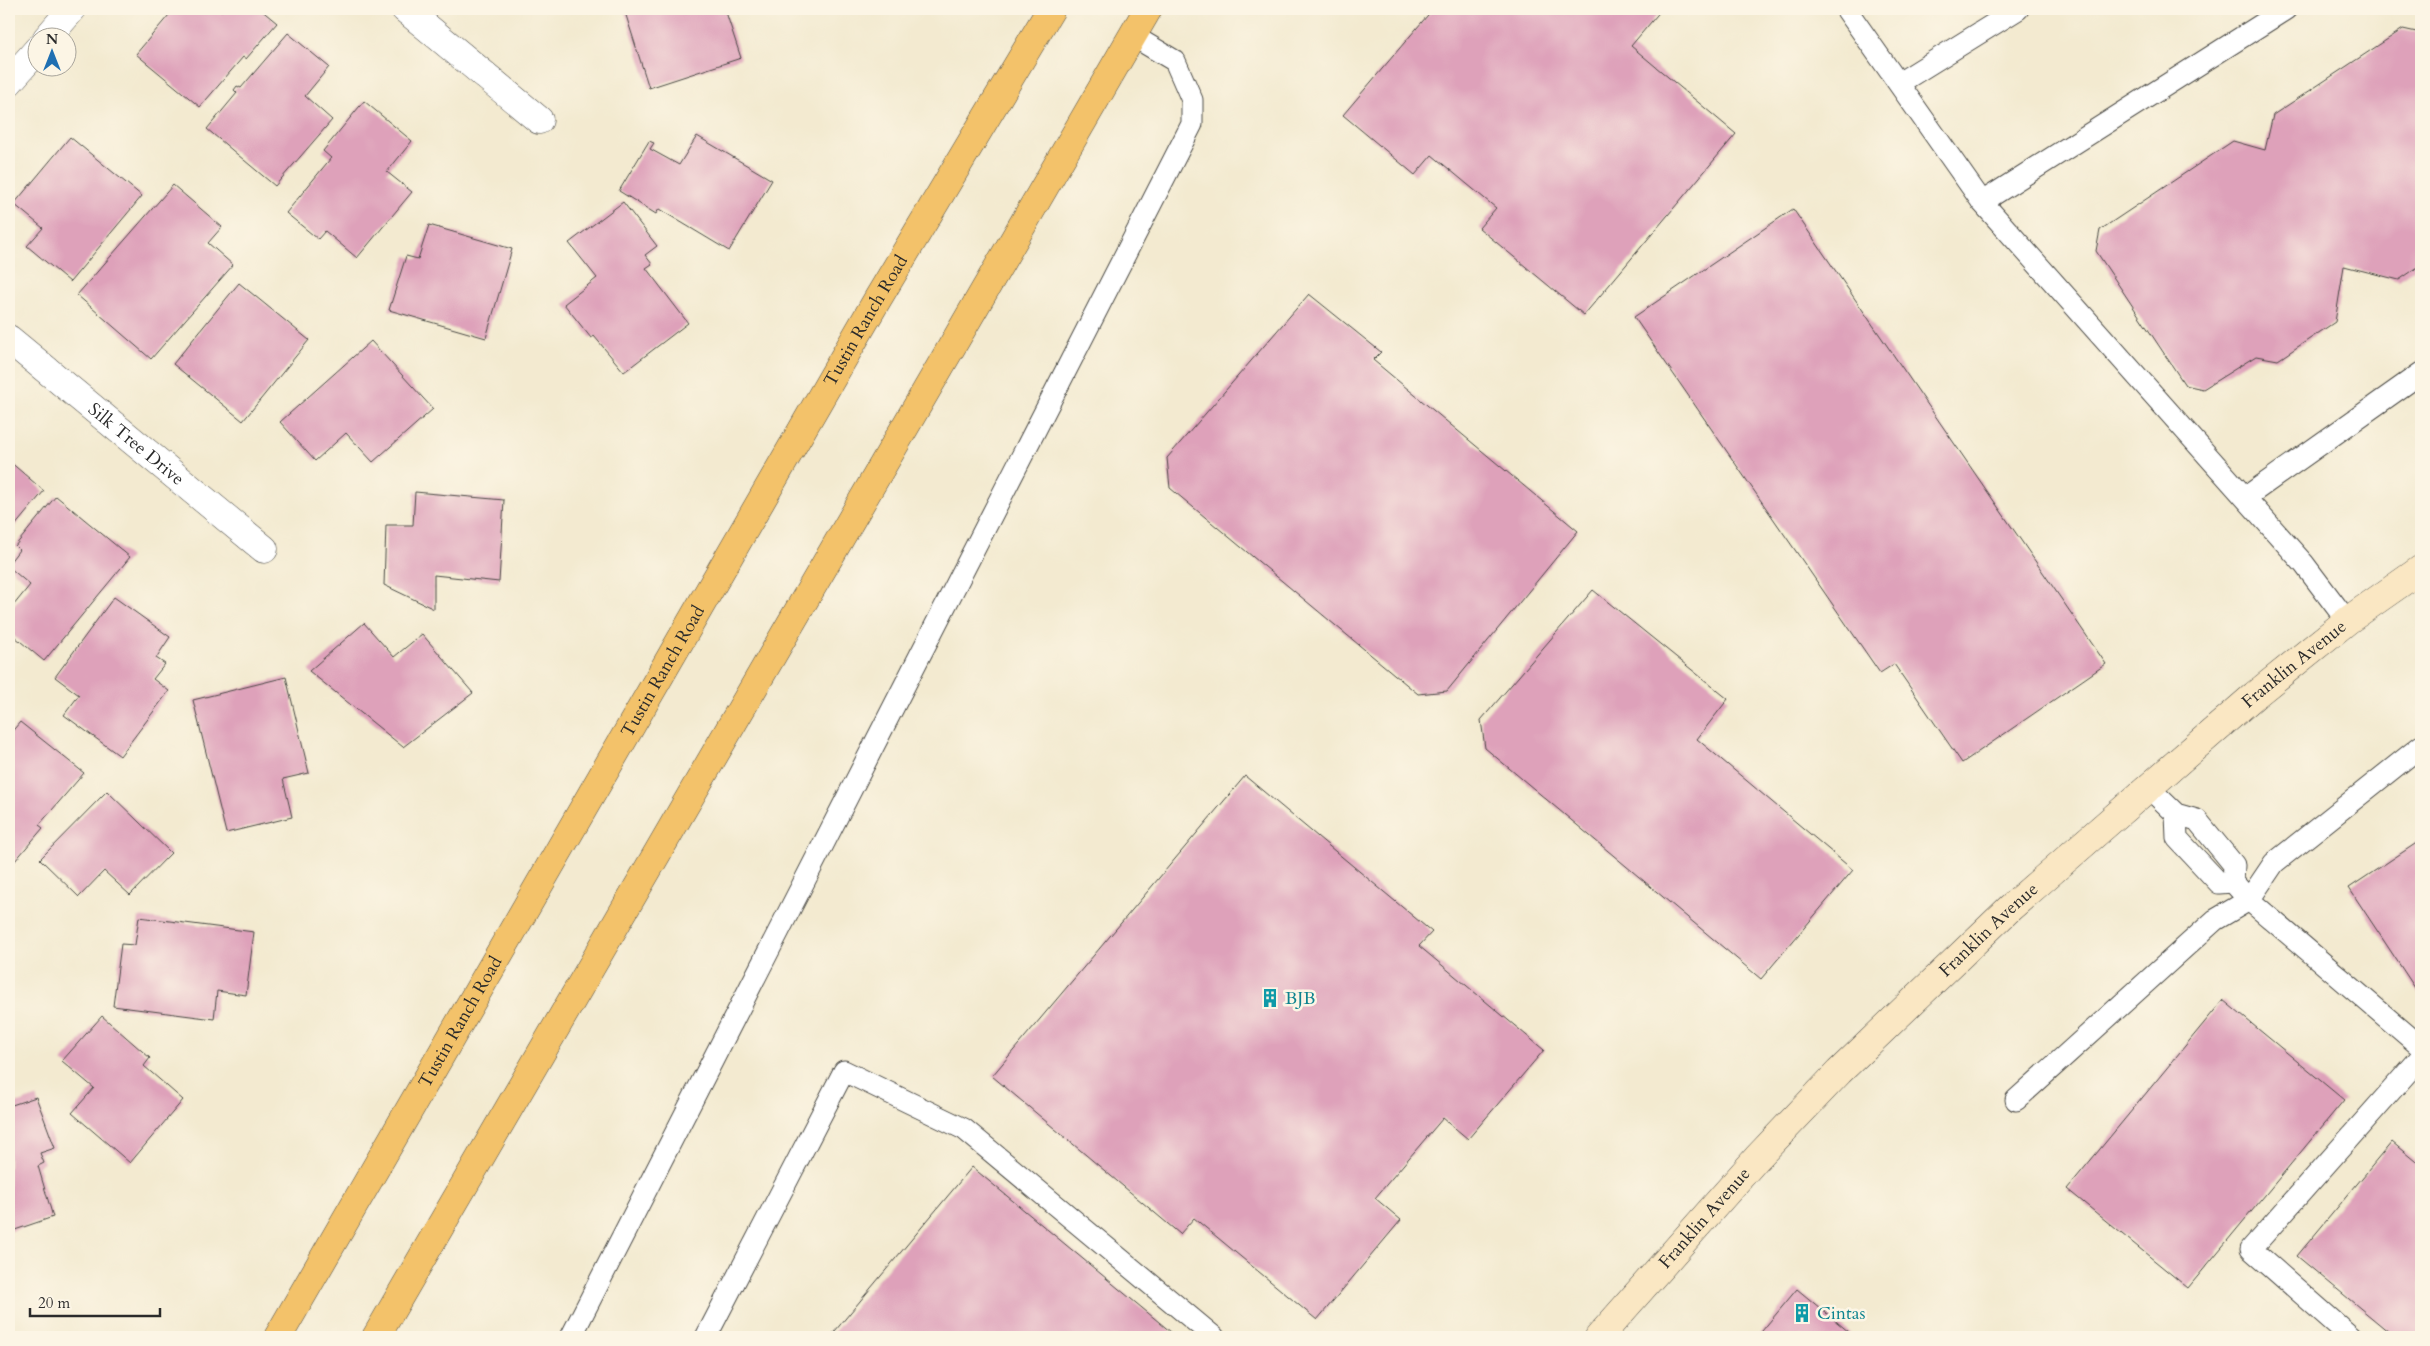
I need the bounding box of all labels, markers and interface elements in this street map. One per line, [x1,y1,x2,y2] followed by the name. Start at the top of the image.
[28,28,78,78] north arrow
[46,30,58,49] text: N
[818,250,914,391] street label: Tustin Ranch Road
[83,397,189,491] street label: Silk Tree Drive
[615,601,711,742] street label: Tustin Ranch Road
[2237,614,2352,714] street label: Franklin Avenue
[1934,877,2044,983] street label: Franklin Avenue
[413,951,509,1092] street label: Tustin Ranch Road
[1285,986,1316,1011] place label: BJB
[1259,987,1281,1009] building icon: BJB
[1653,1162,1756,1274] street label: Franklin Avenue
[30,1286,160,1318] scale bar
[38,1293,70,1313] text: 20 m
[1817,1301,1866,1326] place label: Cintas
[1791,1302,1813,1324] building icon: Cintas

